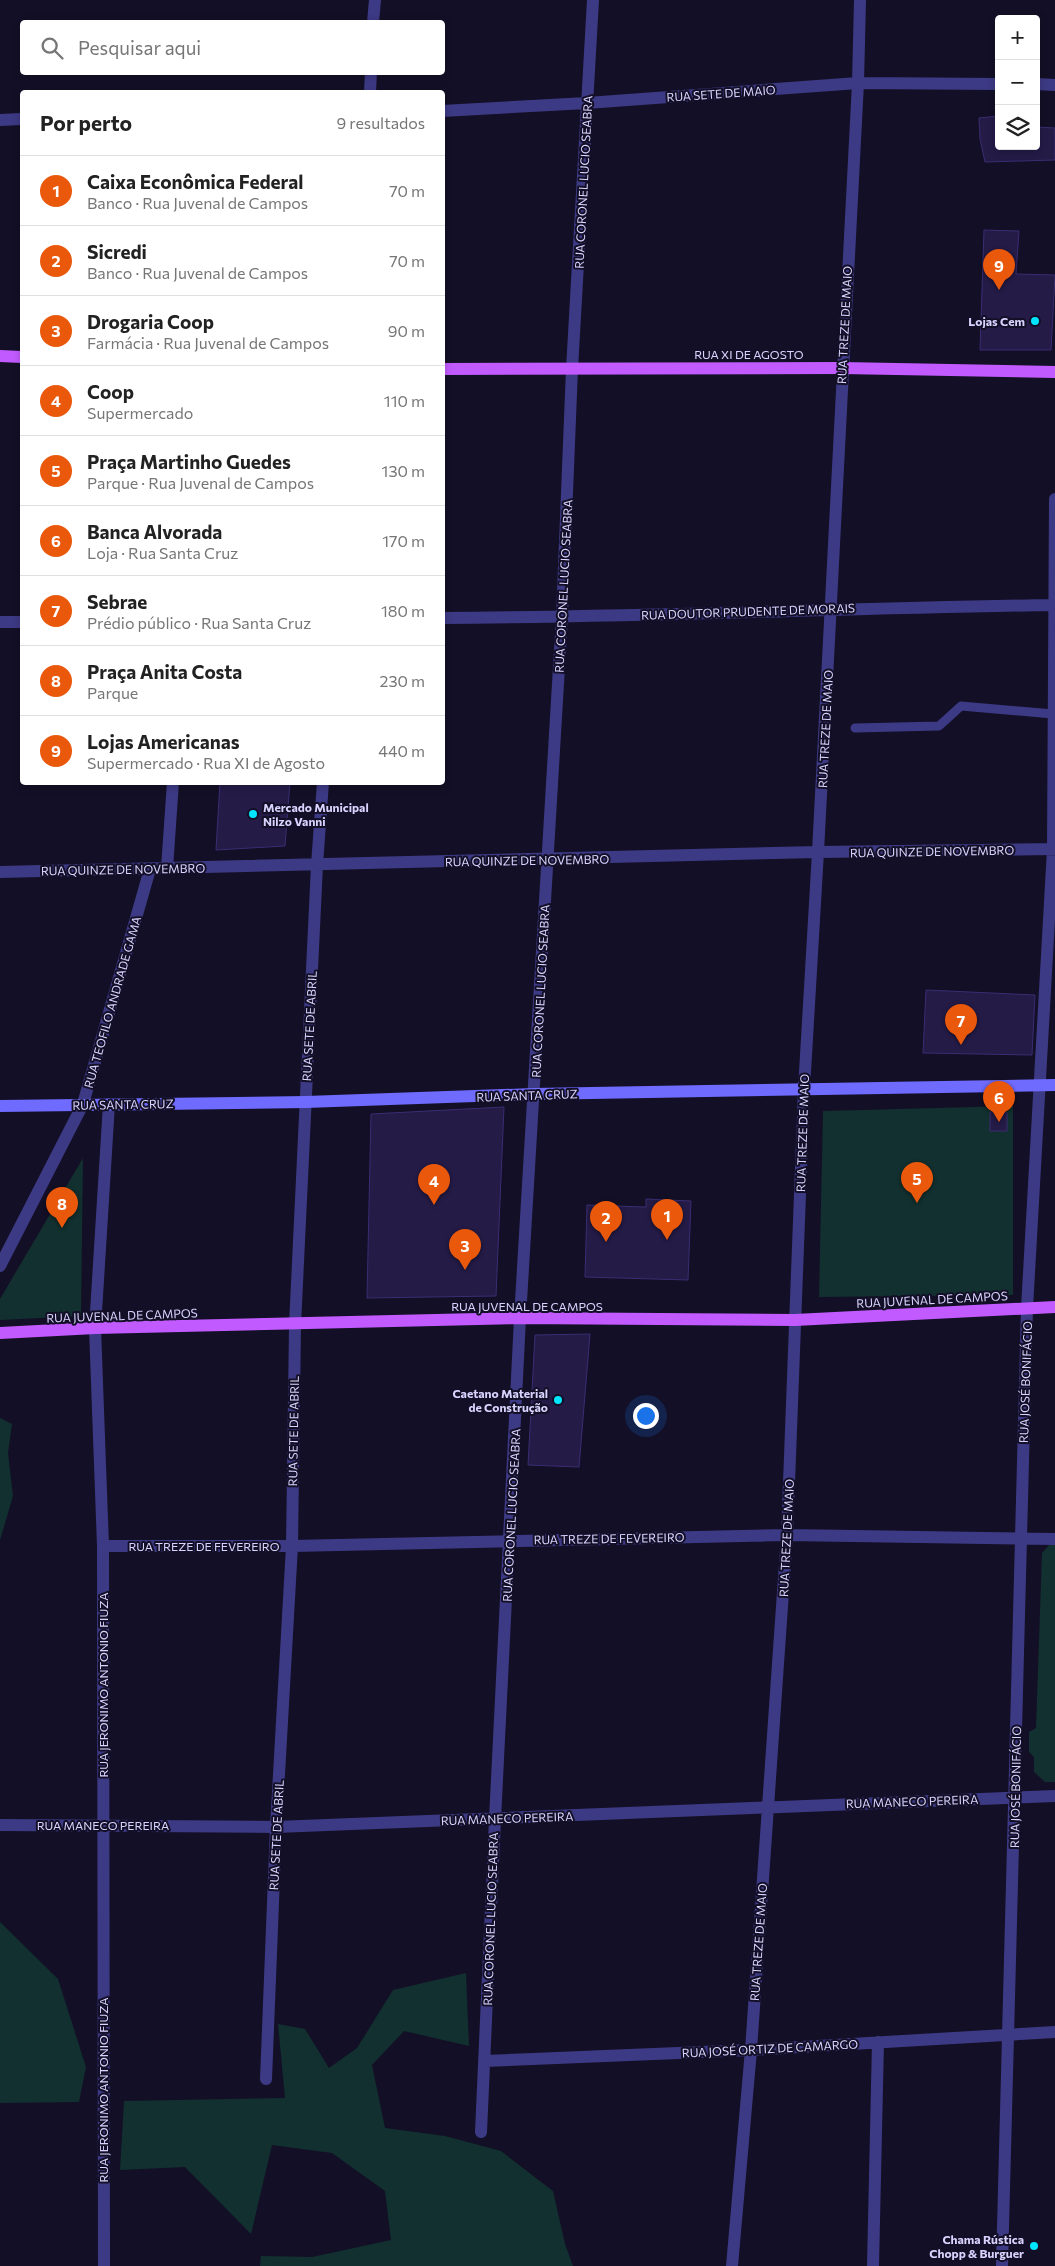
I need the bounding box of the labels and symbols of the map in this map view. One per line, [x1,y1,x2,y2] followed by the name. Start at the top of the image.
[666,82,776,104] street label: RUA SETE DE MAIO
[571,95,595,269] street label: RUA CORONEL LUCIO SEABRA
[983,249,1015,290] pin: 9
[834,265,854,384] street label: RUA TREZE DE MAIO
[968,314,1025,328] place label: Lojas Cem
[1029,315,1041,327] marker: Lojas Cem
[694,347,804,361] street label: RUA XI DE AGOSTO
[551,499,575,673] street label: RUA CORONEL LUCIO SEABRA
[641,600,855,622] street label: RUA DOUTOR PRUDENTE DE MORAIS
[815,669,835,788] street label: RUA TREZE DE MAIO
[263,800,369,828] place label: Mercado Municipal Nilzo Vanni
[247,808,259,820] marker: Mercado Municipal Nilzo Vanni
[850,843,1014,859] street label: RUA QUINZE DE NOVEMBRO
[445,852,609,868] street label: RUA QUINZE DE NOVEMBRO
[41,861,205,877] street label: RUA QUINZE DE NOVEMBRO
[528,904,552,1078] street label: RUA CORONEL LUCIO SEABRA
[81,915,143,1089] street label: RUA TEOFILO ANDRADE GAMA
[299,970,319,1082] street label: RUA SETE DE ABRIL
[945,1004,977,1045] pin: 7
[793,1073,811,1192] street label: RUA TREZE DE MAIO
[983,1081,1015,1122] pin: 6
[476,1086,578,1104] street label: RUA SANTA CRUZ
[72,1096,174,1112] street label: RUA SANTA CRUZ
[901,1162,933,1203] pin: 5
[418,1164,450,1205] pin: 4
[46,1187,78,1228] pin: 8
[651,1199,683,1240] pin: 1
[590,1201,622,1242] pin: 2
[449,1229,481,1270] pin: 3
[856,1288,1008,1311] street label: RUA JUVENAL DE CAMPOS
[451,1299,603,1314] street label: RUA JUVENAL DE CAMPOS
[46,1305,198,1326] street label: RUA JUVENAL DE CAMPOS
[1016,1321,1035,1443] street label: RUA JOSÉ BONIFÁCIO
[285,1375,301,1486] street label: RUA SETE DE ABRIL
[452,1386,548,1414] place label: Caetano Material de Construção
[552,1394,564,1406] marker: Caetano Material de Construção
[633,1403,659,1429] your location
[499,1428,523,1602] street label: RUA CORONEL LUCIO SEABRA
[776,1478,796,1597] street label: RUA TREZE DE MAIO
[533,1530,685,1546] street label: RUA TREZE DE FEVEREIRO
[129,1539,280,1553] street label: RUA TREZE DE FEVEREIRO
[96,1592,111,1778] street label: RUA JERONIMO ANTONIO FIUZA
[1007,1726,1024,1848] street label: RUA JOSÉ BONIFÁCIO
[266,1779,286,1891] street label: RUA SETE DE ABRIL
[846,1792,978,1810] street label: RUA MANECO PEREIRA
[441,1809,573,1827] street label: RUA MANECO PEREIRA
[37,1818,169,1832] street label: RUA MANECO PEREIRA
[480,1832,500,2006] street label: RUA CORONEL LUCIO SEABRA
[747,1882,769,2002] street label: RUA TREZE DE MAIO
[96,1997,111,2183] street label: RUA JERONIMO ANTONIO FIUZA
[681,2036,859,2061] street label: RUA JOSÉ ORTIZ DE CAMARGO
[929,2232,1024,2260] place label: Chama Rústica Chopp & Burguer
[1028,2240,1040,2252] marker: Chama Rústica Chopp & Burguer

